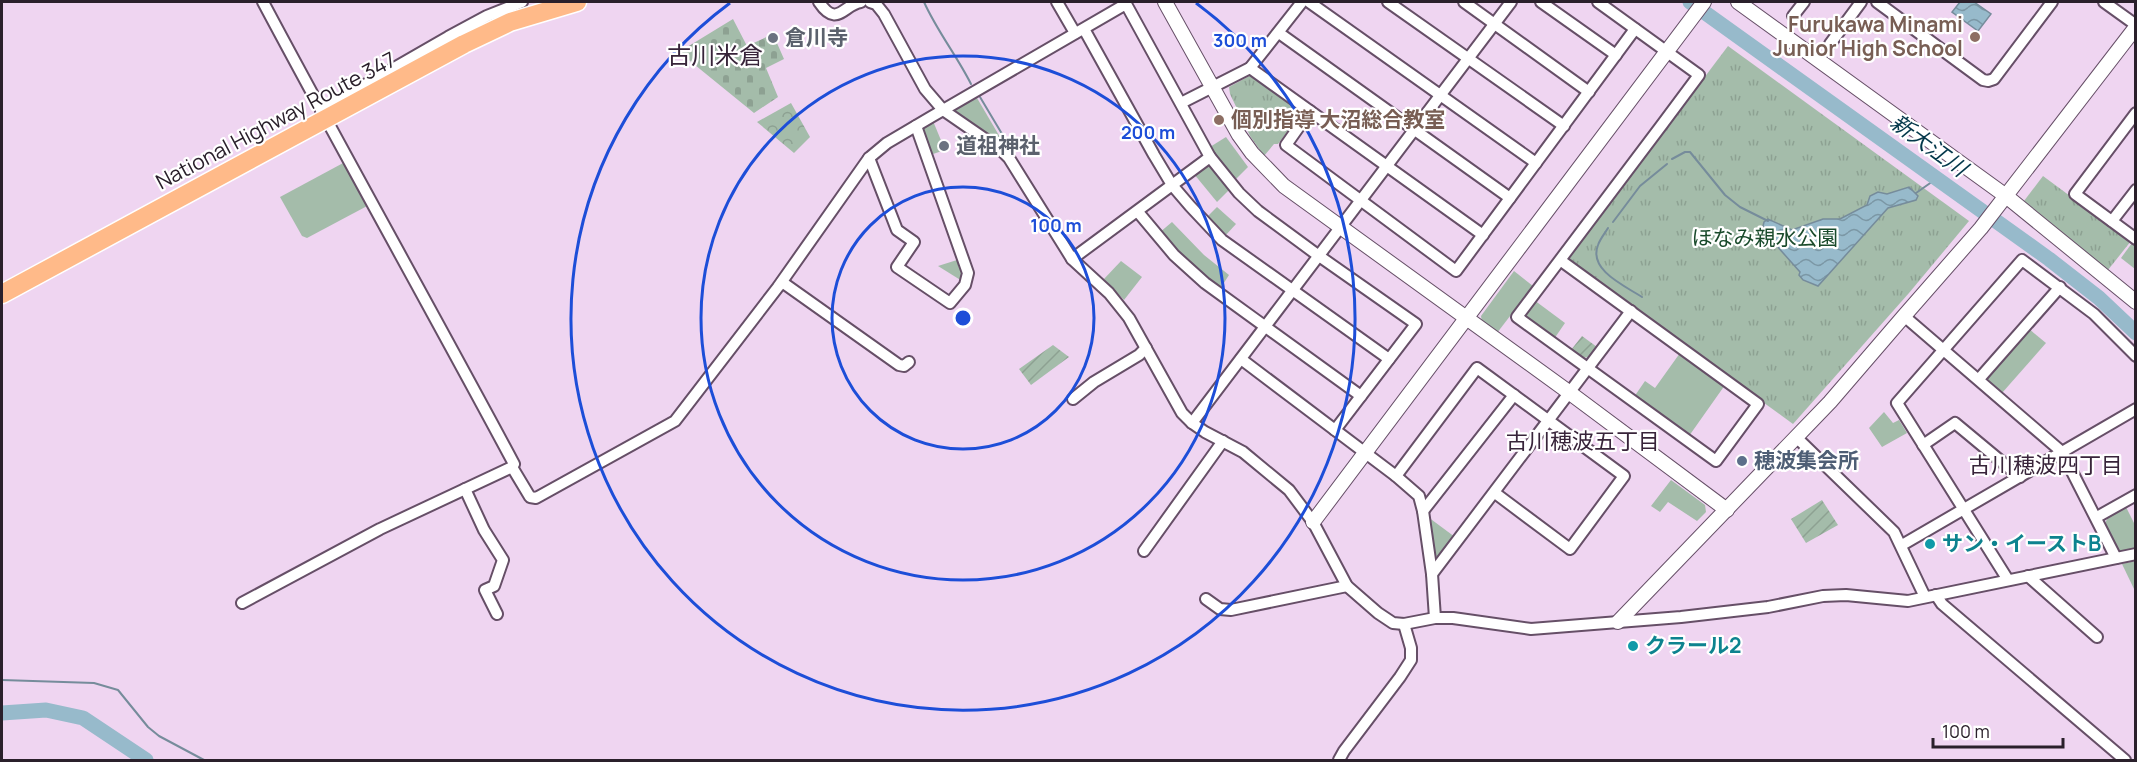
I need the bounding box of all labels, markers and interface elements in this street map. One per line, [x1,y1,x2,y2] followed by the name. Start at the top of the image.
[1773,10,1963,62] place label: Furukawa Minami Junior High School
[785,23,848,51] place label: 倉川寺
[1213,28,1267,52] text: 300 m
[1968,30,1982,44] marker: Furukawa Minami Junior High School
[766,31,780,45] marker: 倉川寺
[667,38,763,71] district label: 古川米倉
[151,45,400,195] street label: National Highway Route 347
[1231,105,1445,133] place label: 個別指導 大沼総合教室
[1885,107,1975,184] water label: 新大江川
[1212,113,1226,127] marker: 個別指導 大沼総合教室
[1121,120,1175,144] text: 200 m
[956,131,1040,159] place label: 道祖神社
[937,139,951,153] marker: 道祖神社
[1030,213,1082,237] text: 100 m
[1692,223,1839,251] park label: ほなみ親水公園
[953,308,973,328] centre of rings
[1506,426,1660,456] district label: 古川穂波五丁目
[1754,446,1859,474] place label: 穂波集会所
[1969,450,2123,480] district label: 古川穂波四丁目
[1735,454,1749,468] marker: 穂波集会所
[1942,529,2101,557] place label: サン・イーストB
[1923,537,1937,551] marker: サン・イーストB
[1645,631,1742,659] place label: クラール2
[1626,639,1640,653] marker: クラール2
[1933,711,2064,749] scale bar
[1942,719,1990,743] text: 100 m

